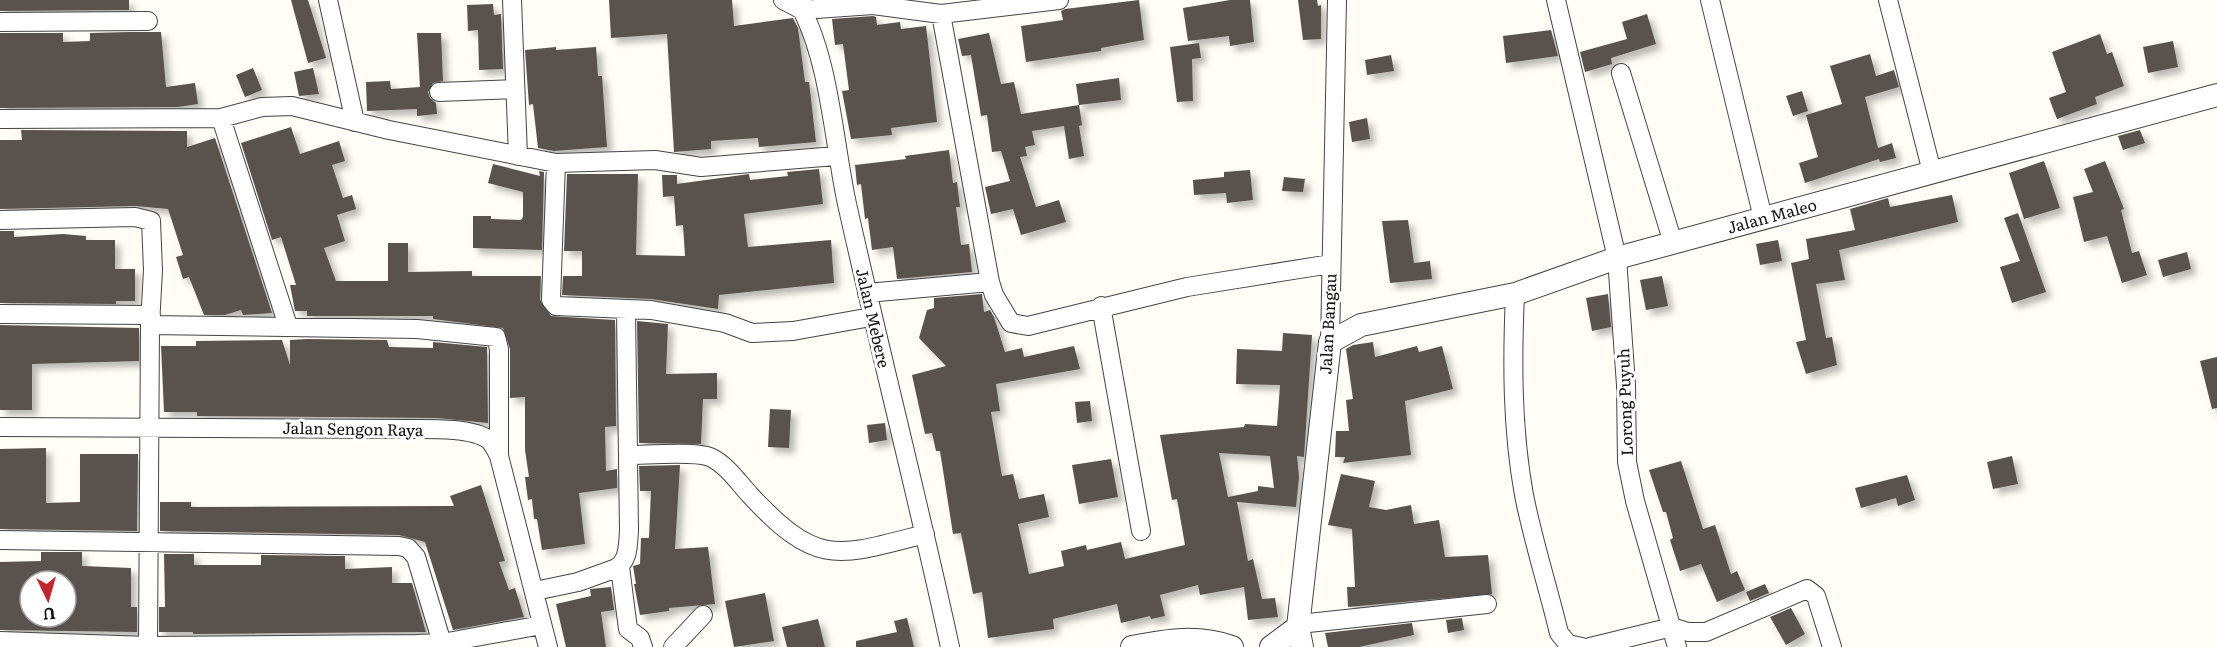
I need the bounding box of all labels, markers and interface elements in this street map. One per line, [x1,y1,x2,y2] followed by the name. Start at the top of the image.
[1724,192,1819,238] street label: Jalan Maleo
[851,266,897,370] street label: Jalan Mebere
[1312,273,1342,375] street label: Jalan Bangau
[1610,347,1638,456] street label: Lorong Puyuh
[282,415,424,441] street label: Jalan Sengon Raya
[18,569,78,629] north arrow
[42,602,57,627] text: U

